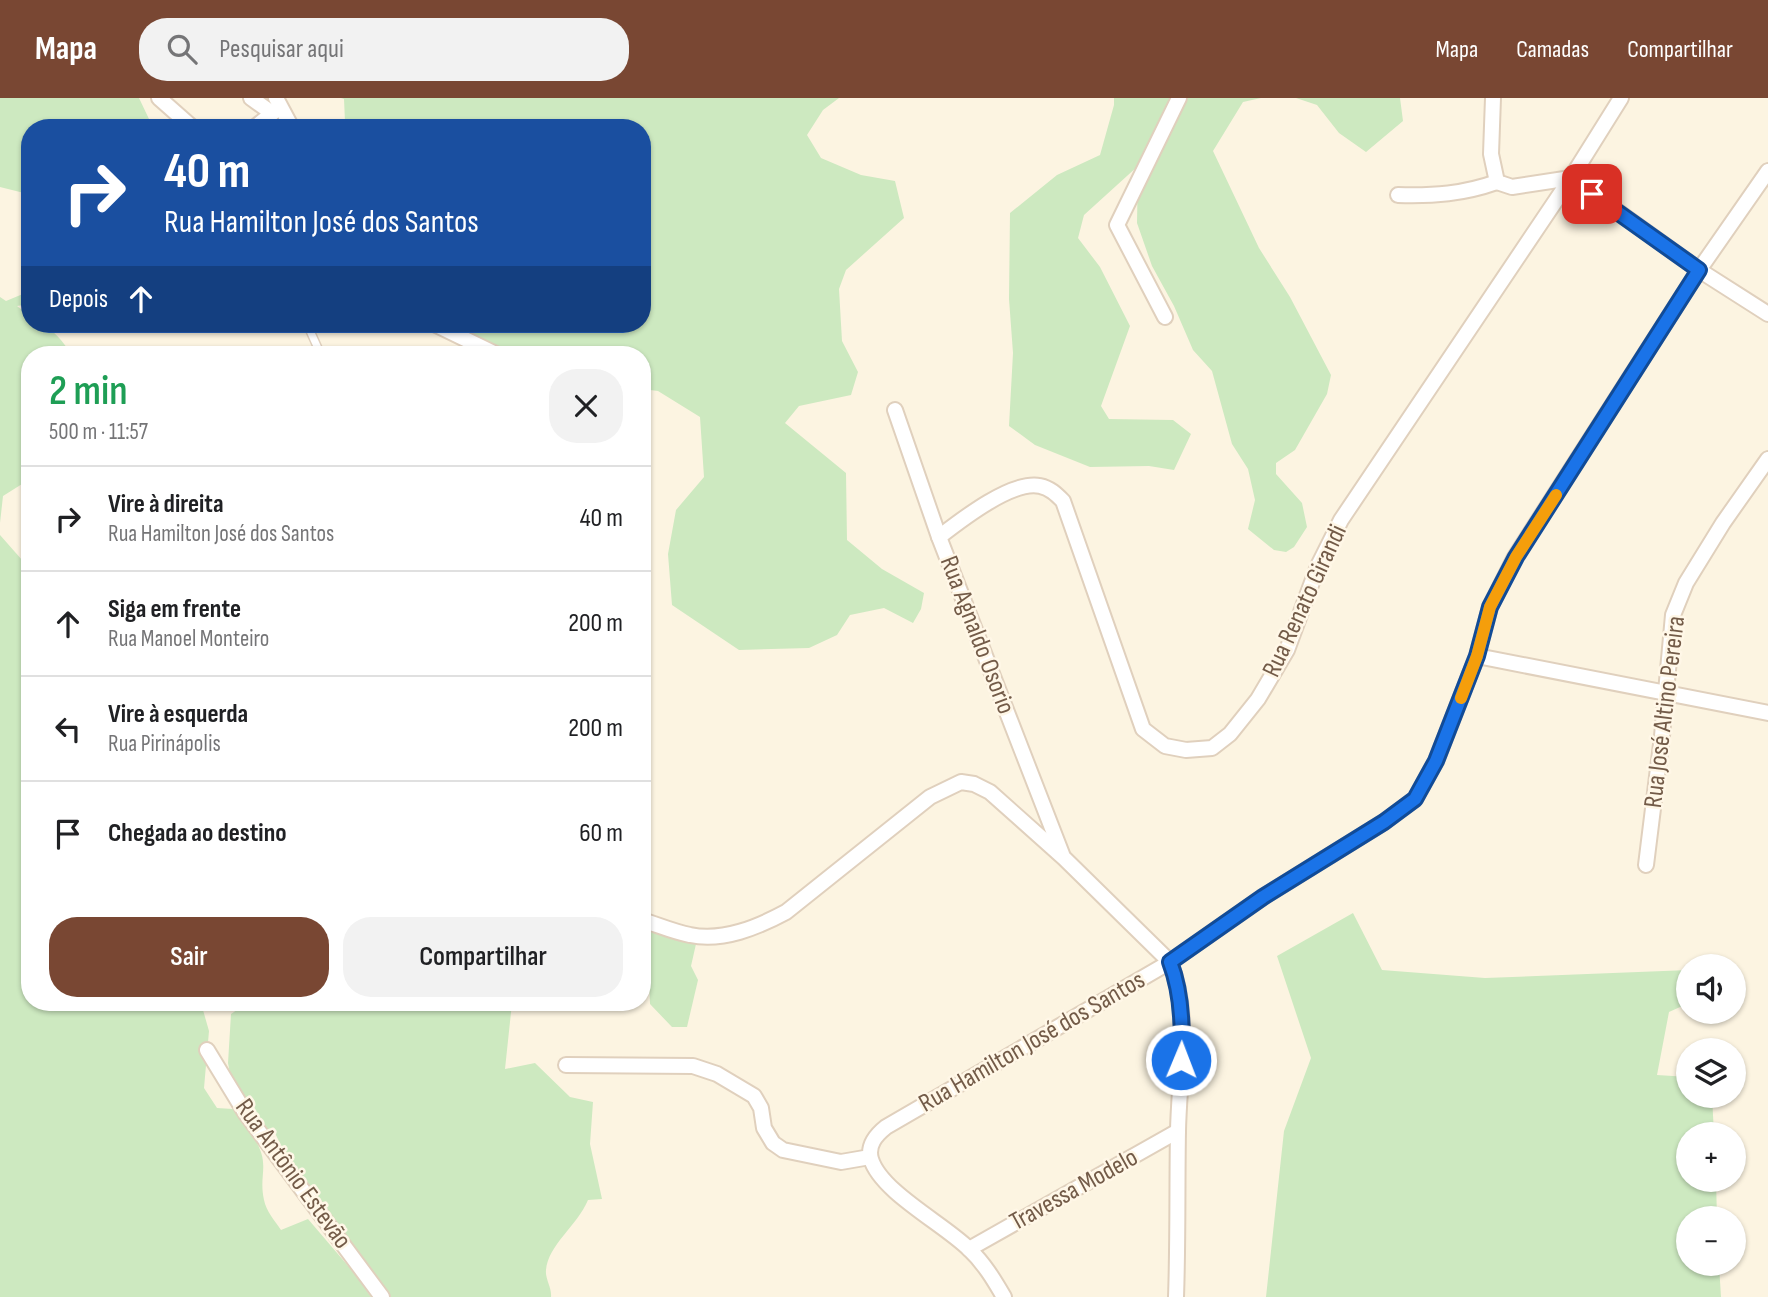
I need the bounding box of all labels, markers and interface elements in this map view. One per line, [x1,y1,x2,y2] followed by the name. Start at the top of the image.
[139,18,629,81] search box
[35,29,97,69] text: Mapa
[163,30,201,68] icon: search
[219,34,344,65] text: Pesquisar aqui
[1436,35,1478,64] text: Mapa
[1516,35,1589,64] text: Camadas
[1627,35,1733,64] text: Compartilhar
[164,143,250,202] text: 40 m
[49,147,140,238] icon: right
[1562,164,1622,224] pin
[1573,175,1611,213] icon: arrive
[164,203,479,242] text: Rua Hamilton José dos Santos
[122,280,160,318] icon: ahead
[49,284,108,315] text: Depois
[49,366,128,417] text: 2 min
[549,369,623,443] button: close
[49,418,148,446] text: 500 m · 11:57
[108,489,224,520] text: Vire à direita
[49,500,87,538] icon: right
[580,503,623,534] text: 40 m
[108,520,334,548] text: Rua Hamilton José dos Santos
[1256,520,1354,682] street label: Rua Renato Girandi
[933,552,1021,718] street label: Rua Agnaldo Osorio
[108,594,241,625] text: Siga em frente
[49,605,87,643] icon: ahead
[568,608,623,639] text: 200 m
[1638,614,1692,810] street label: Rua José Altino Pereira
[108,625,269,653] text: Rua Manoel Monteiro
[108,699,248,730] text: Vire à esquerda
[49,710,87,748] icon: left
[568,713,623,744] text: 200 m
[108,730,221,758] text: Rua Pirinápolis
[49,815,87,853] icon: arrive
[108,818,287,849] text: Chegada ao destino
[579,818,623,849] text: 60 m
[49,917,329,997] button: Sair
[343,917,623,997] button: Compartilhar
[1676,954,1746,1276] map controls
[1676,954,1746,1024] button: sound
[913,965,1151,1119] street label: Rua Hamilton José dos Santos
[1144,1023,1218,1097] position arrow
[1676,1038,1746,1108] button: layers
[228,1093,358,1255] street label: Rua Antônio Estevão
[1676,1122,1746,1192] button: +
[1005,1142,1143,1238] street label: Travessa Modelo
[1676,1206,1746,1276] button: −

